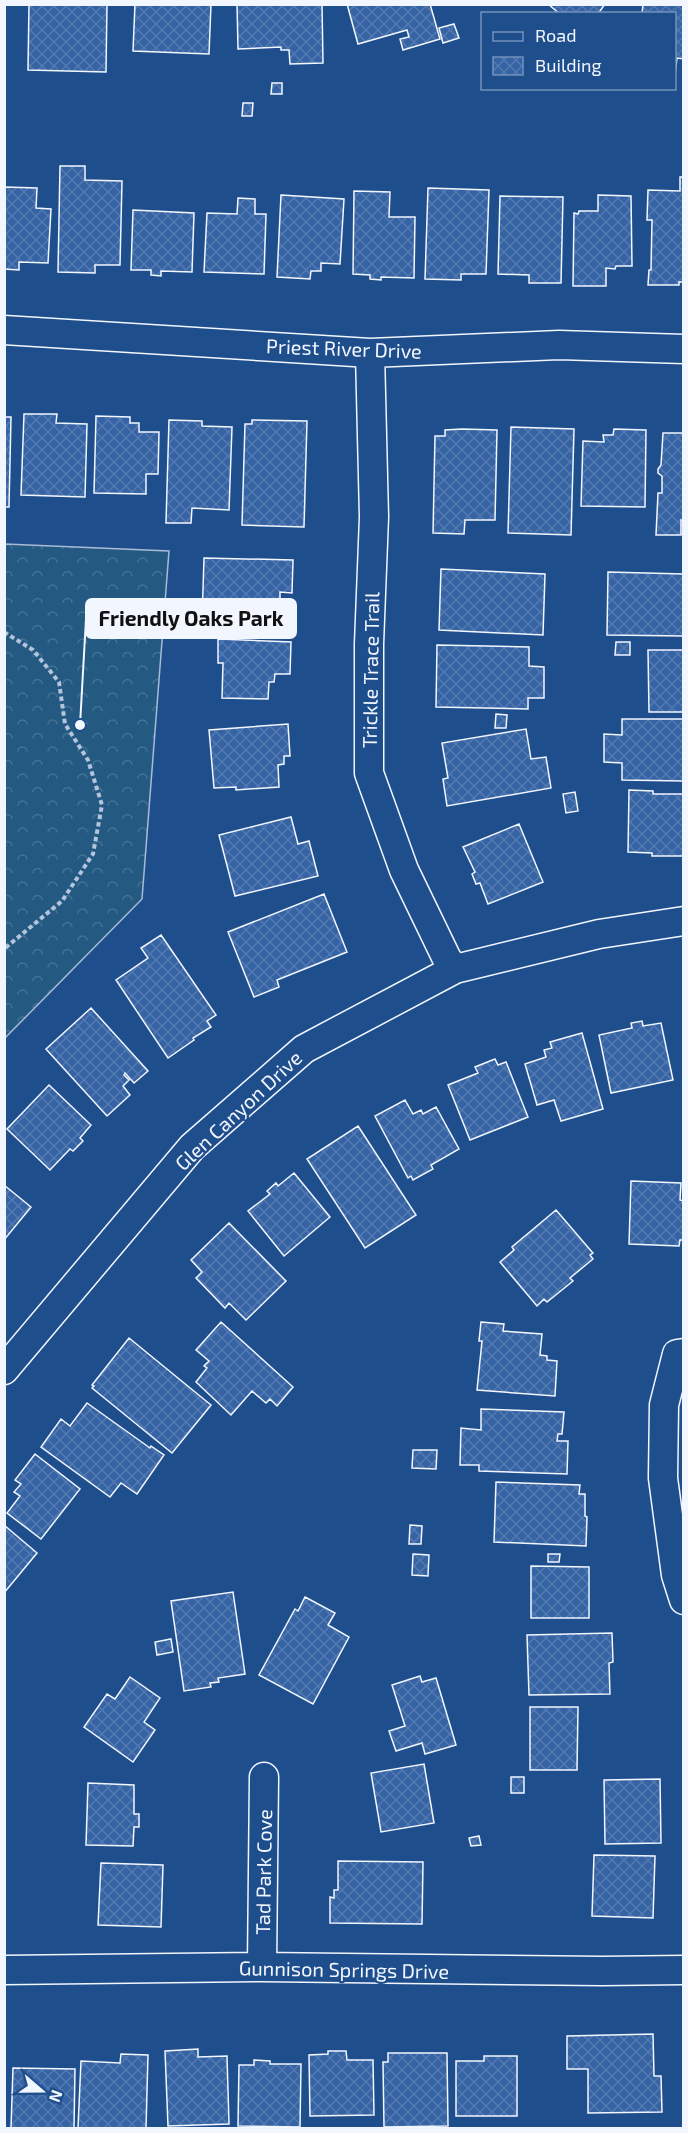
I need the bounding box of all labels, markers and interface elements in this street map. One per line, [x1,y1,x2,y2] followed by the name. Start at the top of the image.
[481,12,676,90] legend
[535,24,576,46] text: Road
[535,54,602,76] text: Building
[266,333,422,363] street label: Priest River Drive
[357,592,383,748] street label: Trickle Trace Trail
[86,599,296,638] callout: Friendly Oaks Park
[99,605,284,631] text: Friendly Oaks Park
[170,1045,306,1175] street label: Glen Canyon Drive
[250,1809,276,1935] street label: Tad Park Cove
[239,1955,449,1983] street label: Gunnison Springs Drive
[12,2061,72,2121] north arrow
[46,2088,67,2105] text: N

